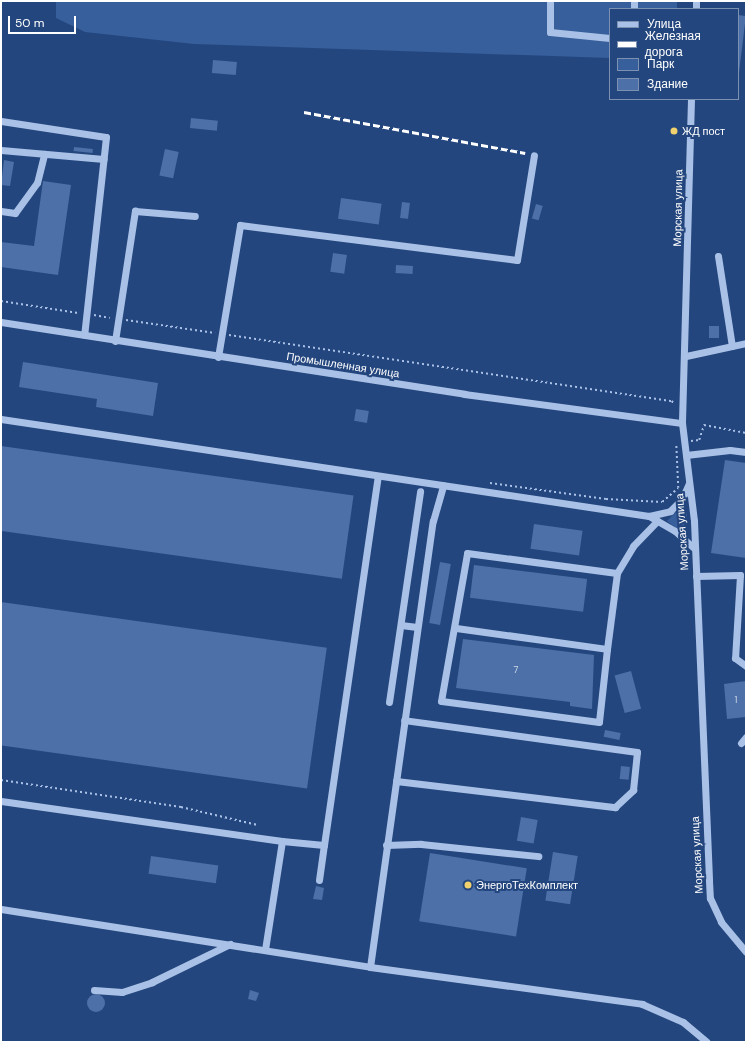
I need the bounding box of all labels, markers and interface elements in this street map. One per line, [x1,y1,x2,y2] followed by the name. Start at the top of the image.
[10,8,78,34] scale bar
[609,8,739,100] legend
[15,15,44,31] text: 50 m
[647,16,681,32] text: Улица
[645,28,701,60] text: Железная дорога
[647,56,674,72] text: Парк
[647,76,688,92] text: Здание
[682,124,725,138] place label: ЖД пост
[669,126,679,136] marker: ЖД пост
[671,169,685,247] street label: Морская улица
[285,350,401,380] street label: Промышленная улица
[673,493,691,571] street label: Морская улица
[514,665,518,675] house number: 7
[735,695,737,705] house number: 1
[688,816,706,894] street label: Морская улица
[476,878,578,892] place label: ЭнергоТехКомплект
[463,880,473,890] marker: ЭнергоТехКомплект

